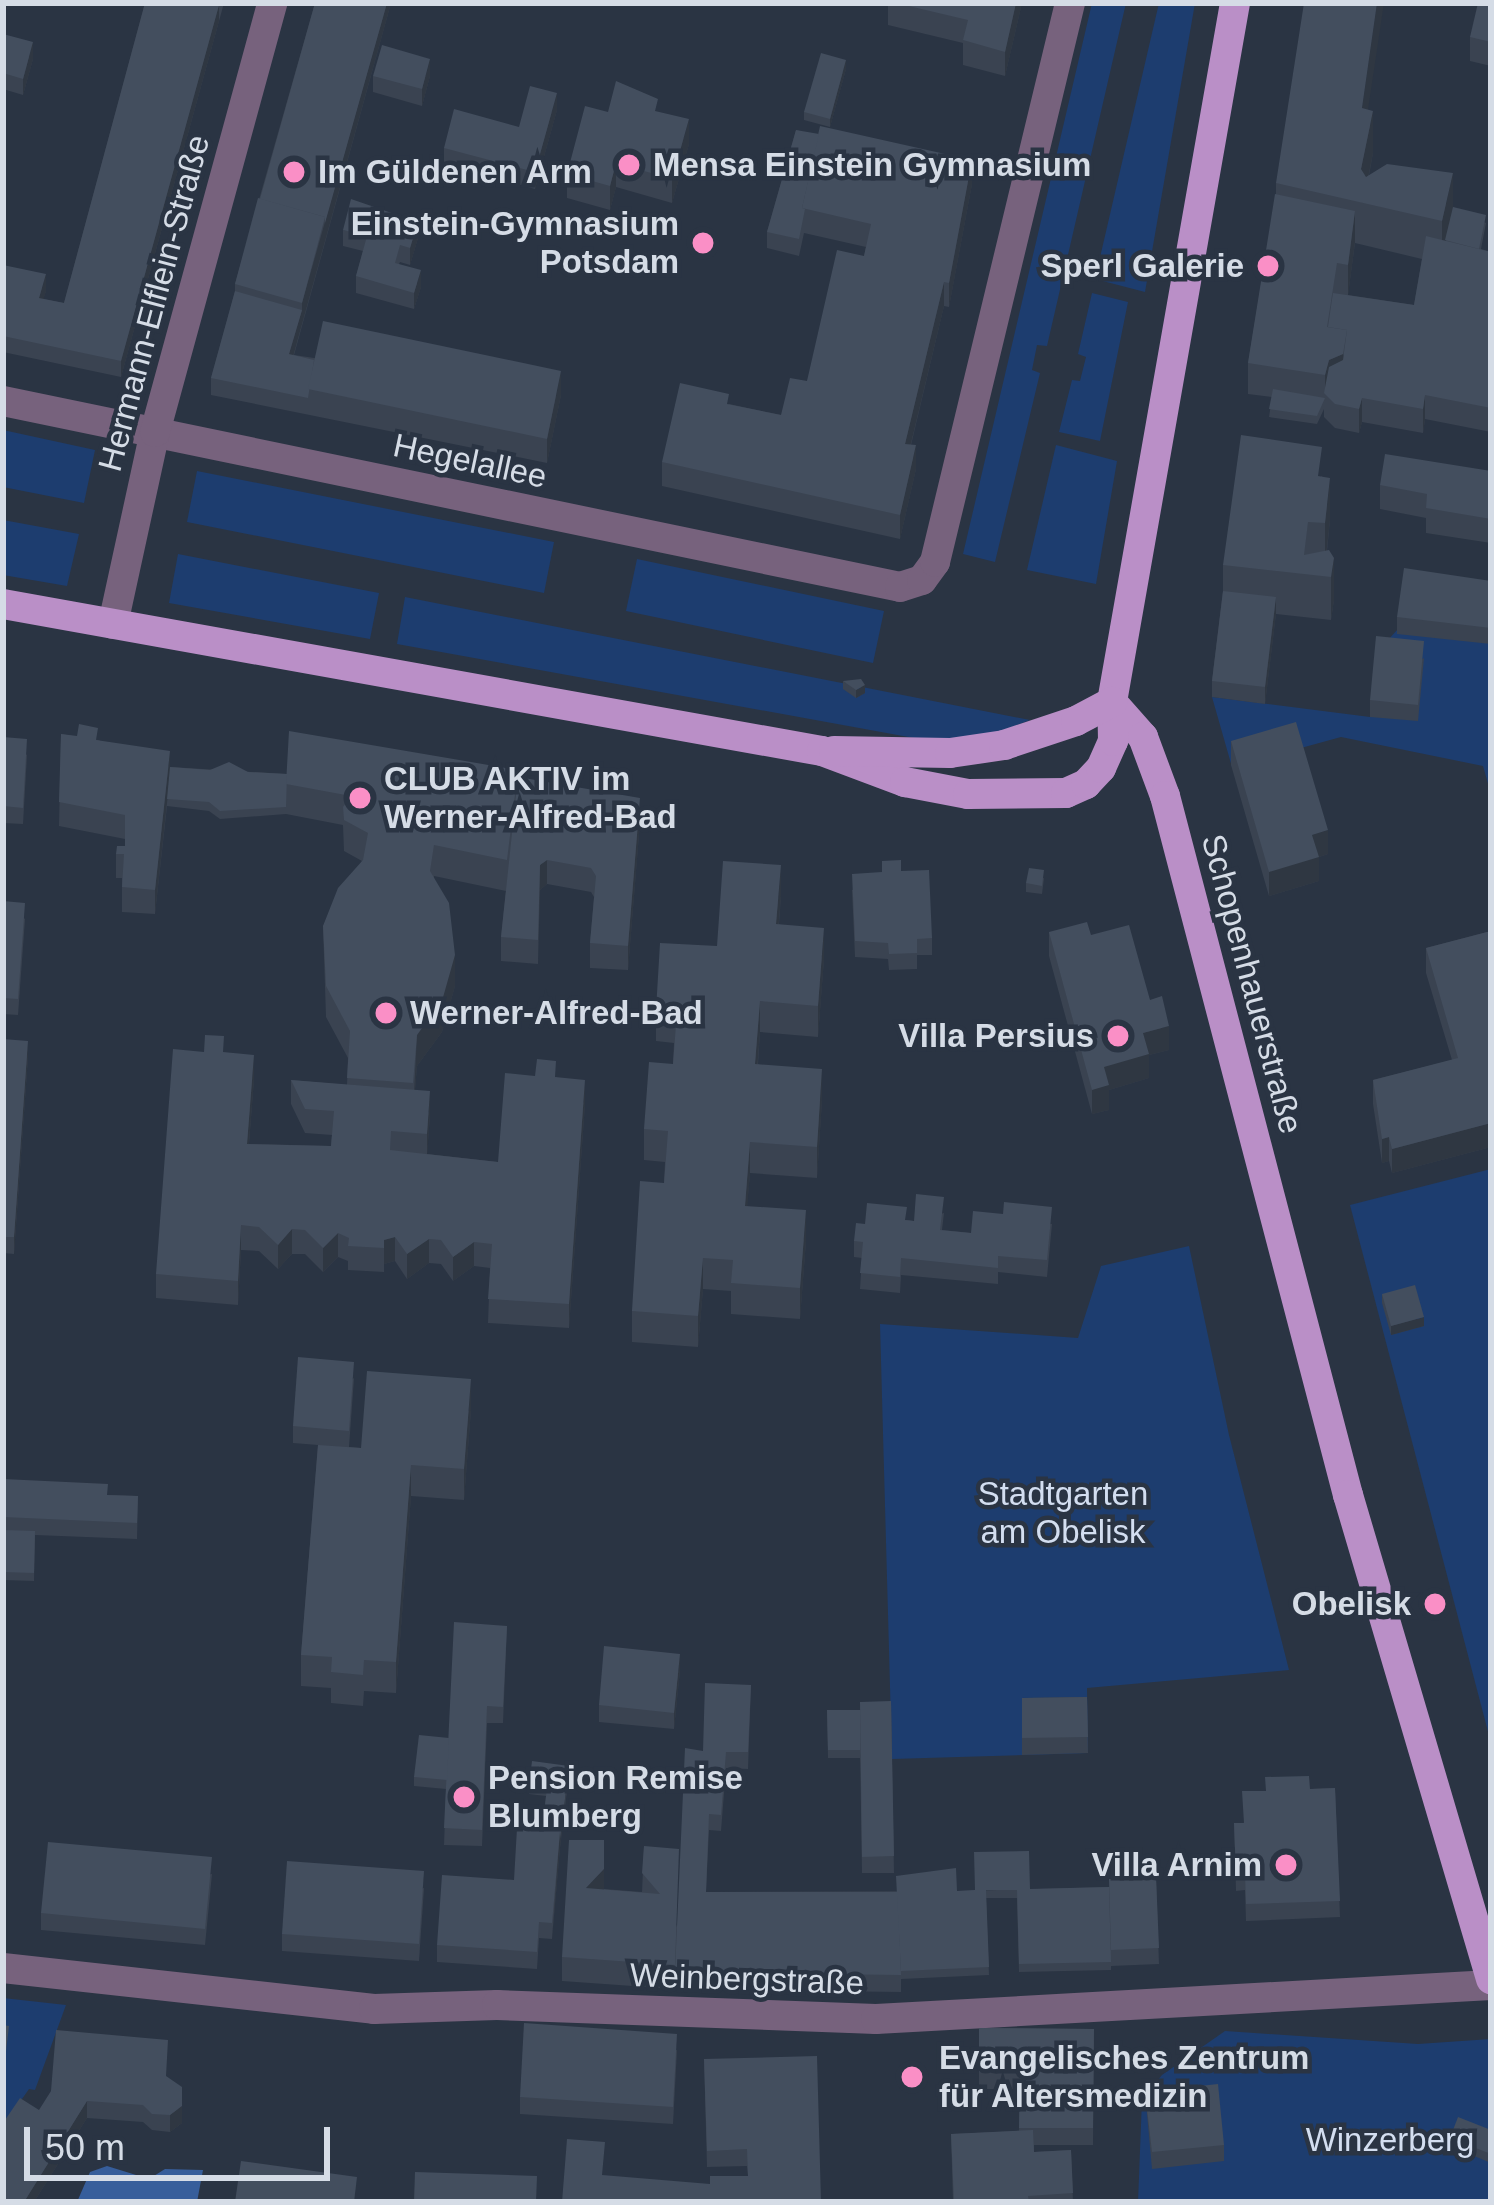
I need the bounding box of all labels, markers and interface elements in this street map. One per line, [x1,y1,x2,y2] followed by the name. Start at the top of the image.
[90,130,218,476] street label: Hermann-Elflein-Straße
[653,145,1091,185] place label: Mensa Einstein Gymnasium
[318,152,593,192] place label: Im Güldenen Arm
[616,152,642,178] marker: Mensa Einstein Gymnasium
[281,159,307,185] marker: Im Güldenen Arm
[351,204,679,282] place label: Einstein-Gymnasium Potsdam
[690,230,716,256] marker: Einstein-Gymnasium Potsdam
[1040,246,1244,286] place label: Sperl Galerie
[1255,253,1281,279] marker: Sperl Galerie
[390,425,550,497] street label: Hegelallee
[384,759,677,837] place label: CLUB AKTIV im Werner-Alfred-Bad
[347,785,373,811] marker: CLUB AKTIV im Werner-Alfred-Bad
[1193,830,1311,1138] street label: Schopenhauerstraße
[410,993,703,1033] place label: Werner-Alfred-Bad
[373,1000,399,1026] marker: Werner-Alfred-Bad
[898,1016,1094,1056] place label: Villa Persius
[1105,1023,1131,1049] marker: Villa Persius
[978,1474,1148,1552] park label: Stadtgarten am Obelisk
[1292,1584,1411,1624] place label: Obelisk
[1422,1591,1448,1617] marker: Obelisk
[488,1758,743,1836] place label: Pension Remise Blumberg
[451,1784,477,1810] marker: Pension Remise Blumberg
[1090,1845,1262,1885] place label: Villa Arnim
[1273,1852,1299,1878] marker: Villa Arnim
[629,1955,865,2003] street label: Weinbergstraße
[939,2038,1309,2116] place label: Evangelisches Zentrum für Altersmedizin
[896,2061,928,2093] marker: Evangelisches Zentrum für Altersmedizin
[30,2103,336,2177] scale bar
[1306,2120,1474,2160] park label: Winzerberg
[45,2127,125,2168] text: 50 m

